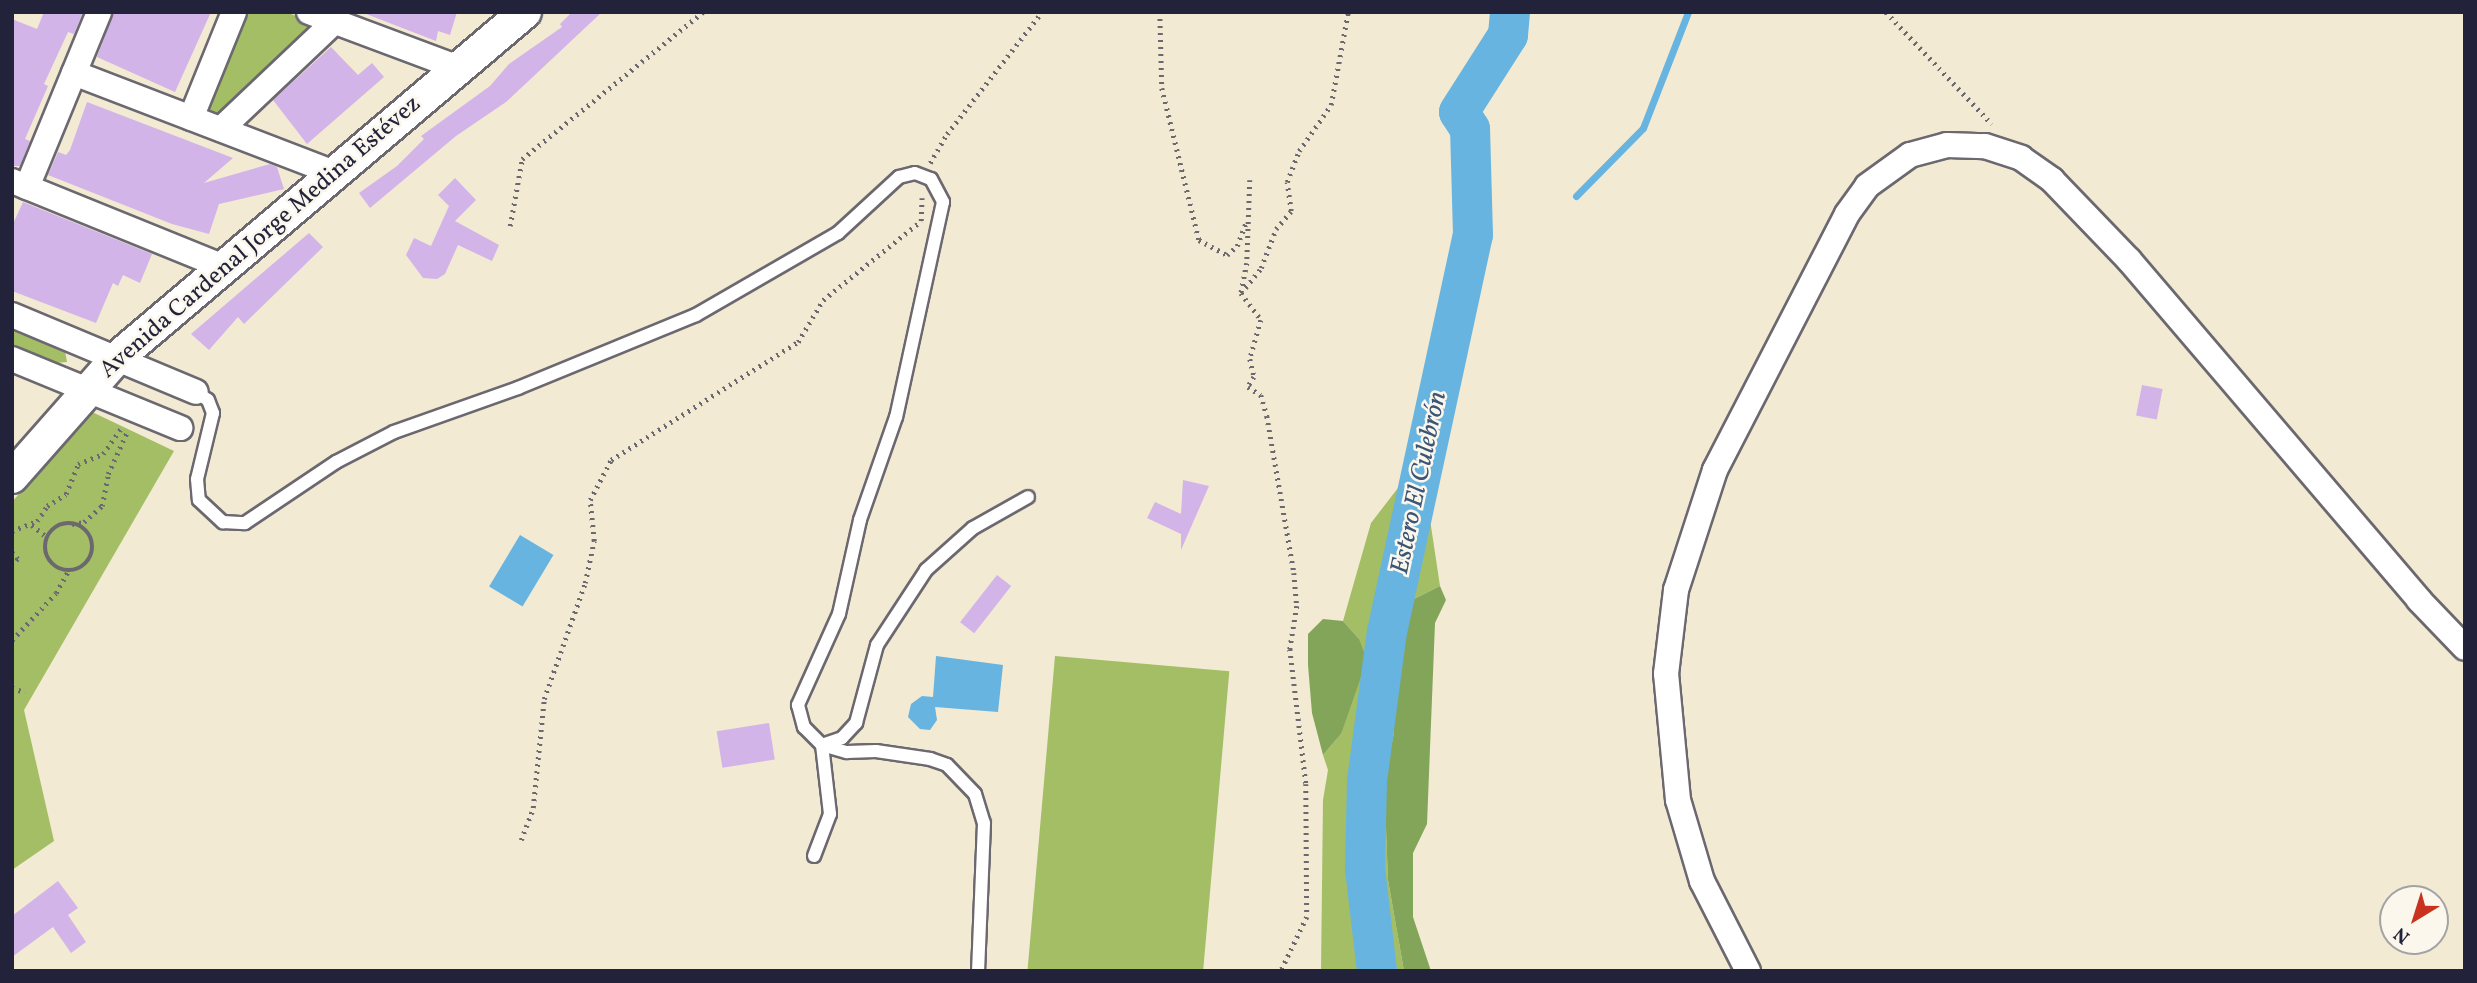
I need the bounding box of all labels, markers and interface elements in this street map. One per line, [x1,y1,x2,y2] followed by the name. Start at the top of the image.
[95,91,427,385] street label: Avenida Cardenal Jorge Medina Estévez
[1385,389,1455,577] water label: Estero El Culebrón
[2379,885,2449,955] north arrow
[2389,920,2416,949] text: N

